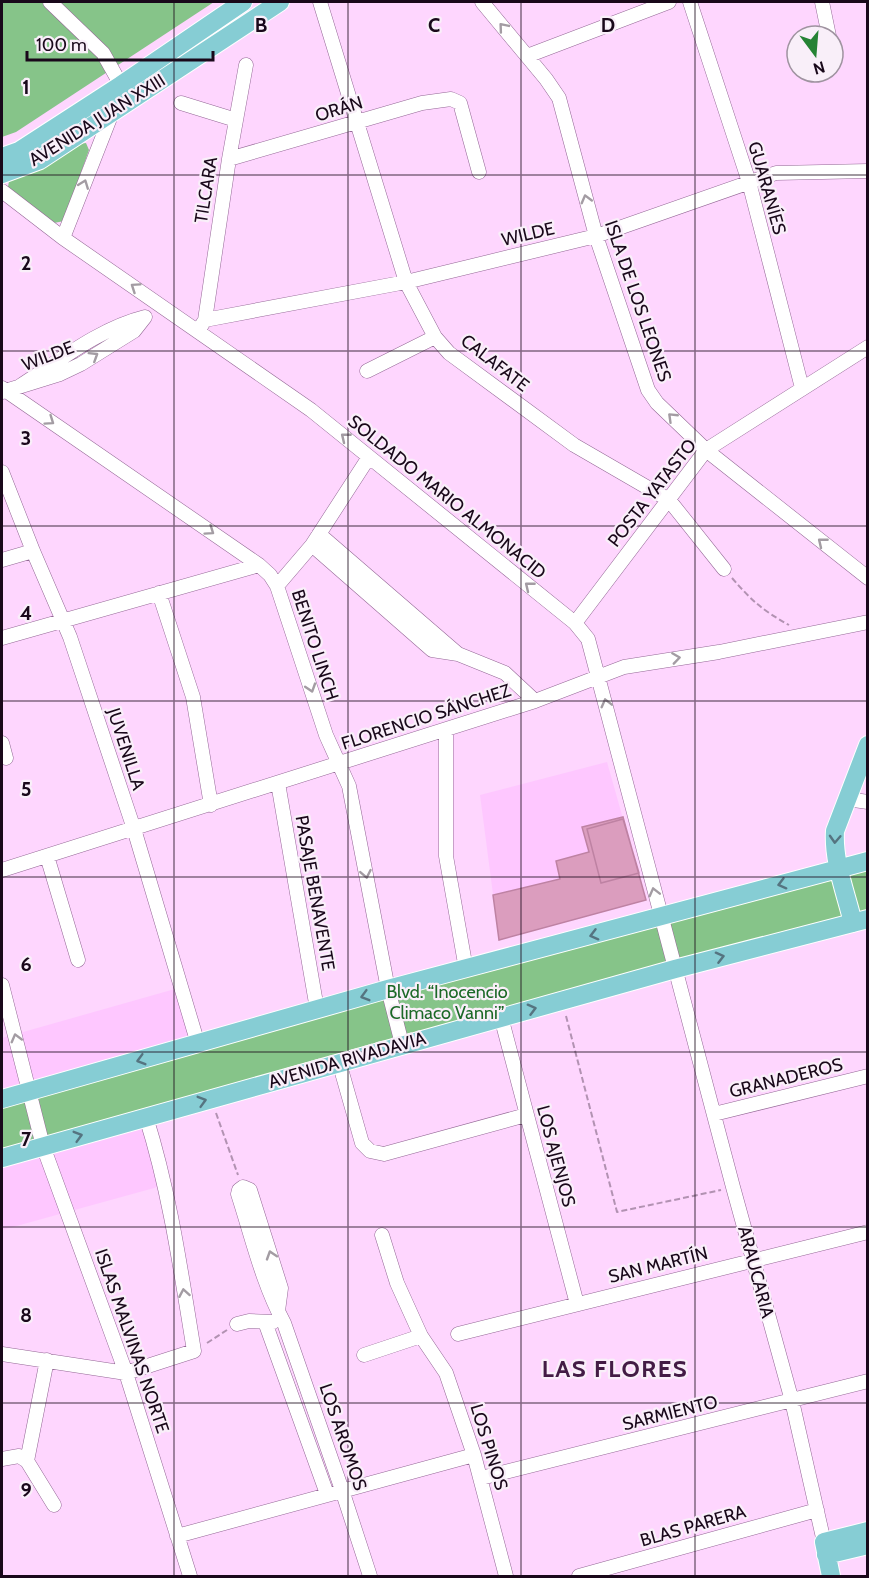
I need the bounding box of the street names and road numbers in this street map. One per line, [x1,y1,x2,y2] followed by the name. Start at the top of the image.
[25,69,169,171] street label: AVENIDA JUAN XXIII
[313,91,365,127] street label: ORÁN
[743,139,791,237] street label: GUARANÍES
[190,155,222,225] street label: TILCARA
[499,217,557,251] street label: WILDE
[600,217,676,385] street label: ISLA DE LOS LEONES
[457,330,533,396] street label: CALAFATE
[19,336,77,376] street label: WILDE
[344,410,550,584] street label: SOLDADO MARIO ALMONACID
[603,435,701,551] street label: POSTA YATASTO
[287,587,343,703] street label: BENITO LINCH
[338,679,514,755] street label: FLORENCIO SÁNCHEZ
[102,704,150,793] street label: JUVENILLA
[290,813,340,973] street label: PASAJE BENAVENTE
[266,1027,428,1093] street label: AVENIDA RIVADAVIA
[727,1053,845,1103] street label: GRANADEROS
[532,1103,580,1209] street label: LOS AJENJOS
[733,1224,779,1320] street label: ARAUCARIA
[606,1242,710,1288] street label: SAN MARTÍN
[90,1246,174,1436] street label: ISLAS MALVINAS NORTE
[314,1381,372,1493] street label: LOS AROMOS
[620,1391,720,1435] street label: SARMIENTO
[465,1401,513,1493] street label: LOS PINOS
[638,1500,748,1552] street label: BLAS PARERA

